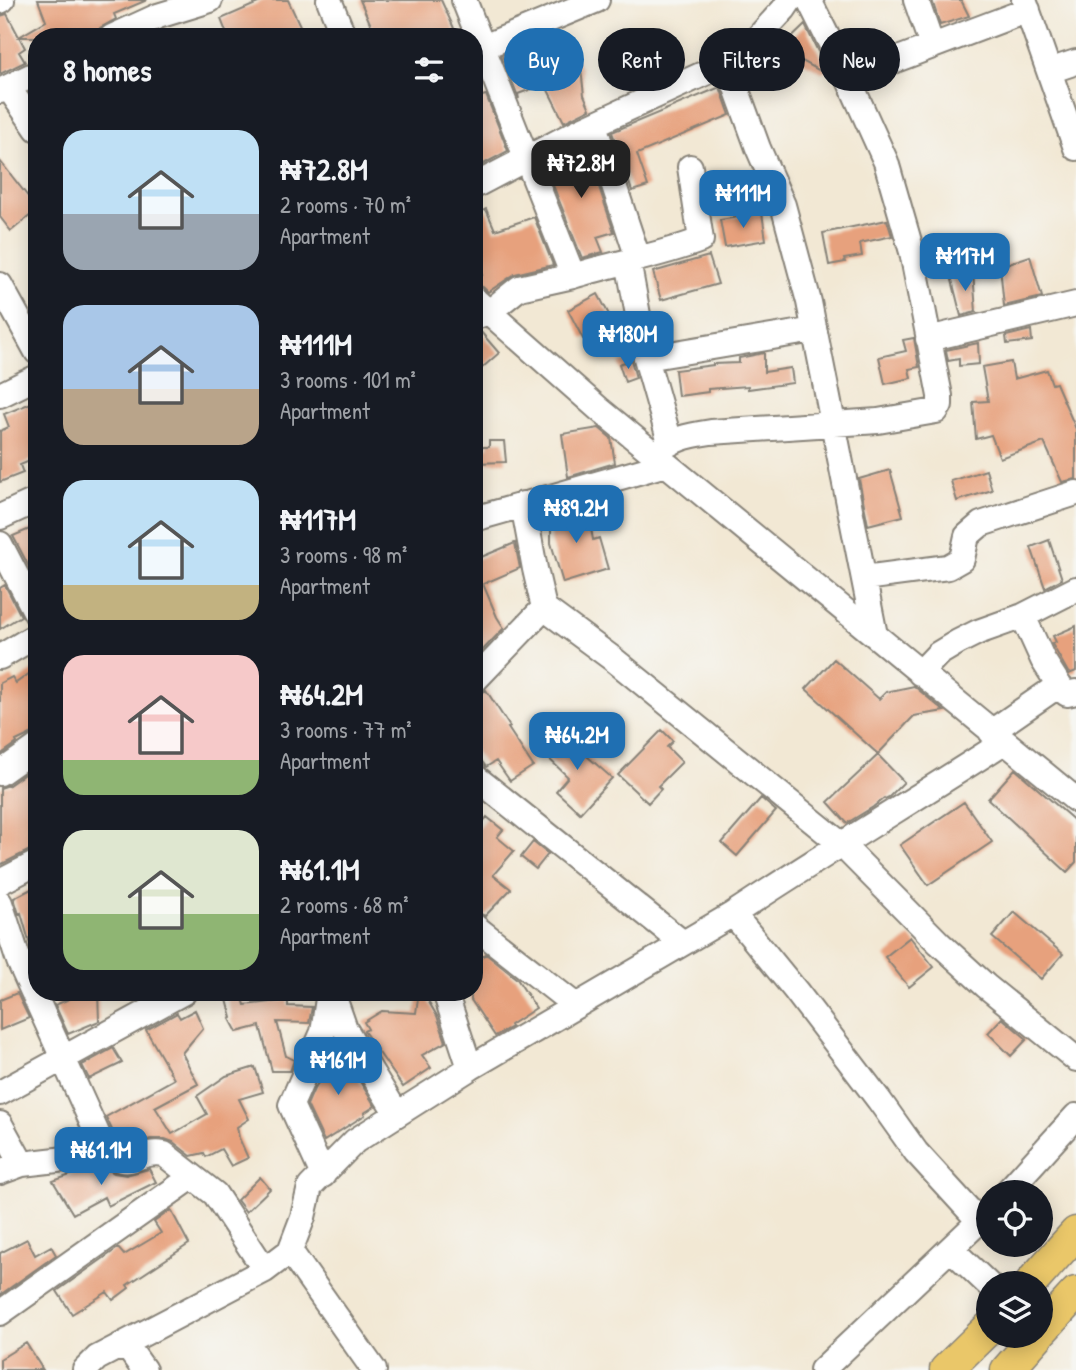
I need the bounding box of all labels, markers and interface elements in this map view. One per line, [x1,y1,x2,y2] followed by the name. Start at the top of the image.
[504,28,584,91] chip: Buy
[598,28,685,91] chip: Rent
[699,28,805,91] chip: Filters
[819,28,900,91] chip: New
[63,50,151,90] text: 8 homes
[410,51,448,89] icon: filters
[524,140,638,200] pin: ₦72.8M
[547,147,615,178] text: ₦72.8M
[280,149,368,189] text: ₦72.8M
[119,158,203,242] icon: home
[694,170,792,230] pin: ₦111M
[715,177,771,208] text: ₦111M
[280,189,411,220] text: 2 rooms · 70 m²
[280,220,370,251] text: Apartment
[916,233,1014,293] pin: ₦117M
[936,240,994,271] text: ₦117M
[579,312,677,371] pin: ₦180M
[599,318,657,349] text: ₦180M
[280,324,352,364] text: ₦111M
[119,333,203,417] icon: home
[280,364,416,395] text: 3 rooms · 101 m²
[280,395,370,426] text: Apartment
[519,486,633,545] pin: ₦89.2M
[544,492,608,523] text: ₦89.2M
[280,499,356,539] text: ₦117M
[119,508,203,592] icon: home
[280,539,407,570] text: 3 rooms · 98 m²
[280,570,370,601] text: Apartment
[280,674,363,714] text: ₦64.2M
[119,683,203,767] icon: home
[520,712,634,772] pin: ₦64.2M
[280,714,412,745] text: 3 rooms · 77 m²
[545,719,609,750] text: ₦64.2M
[280,745,370,776] text: Apartment
[280,849,360,889] text: ₦61.1M
[119,858,203,942] icon: home
[280,889,408,920] text: 2 rooms · 68 m²
[280,920,370,951] text: Apartment
[289,1038,387,1097] pin: ₦161M
[310,1044,366,1075] text: ₦161M
[44,1128,158,1187] pin: ₦61.1M
[70,1134,132,1165] text: ₦61.1M
[976,1180,1053,1348] map controls
[976,1180,1053,1257] button: locate
[976,1271,1053,1348] button: layers

